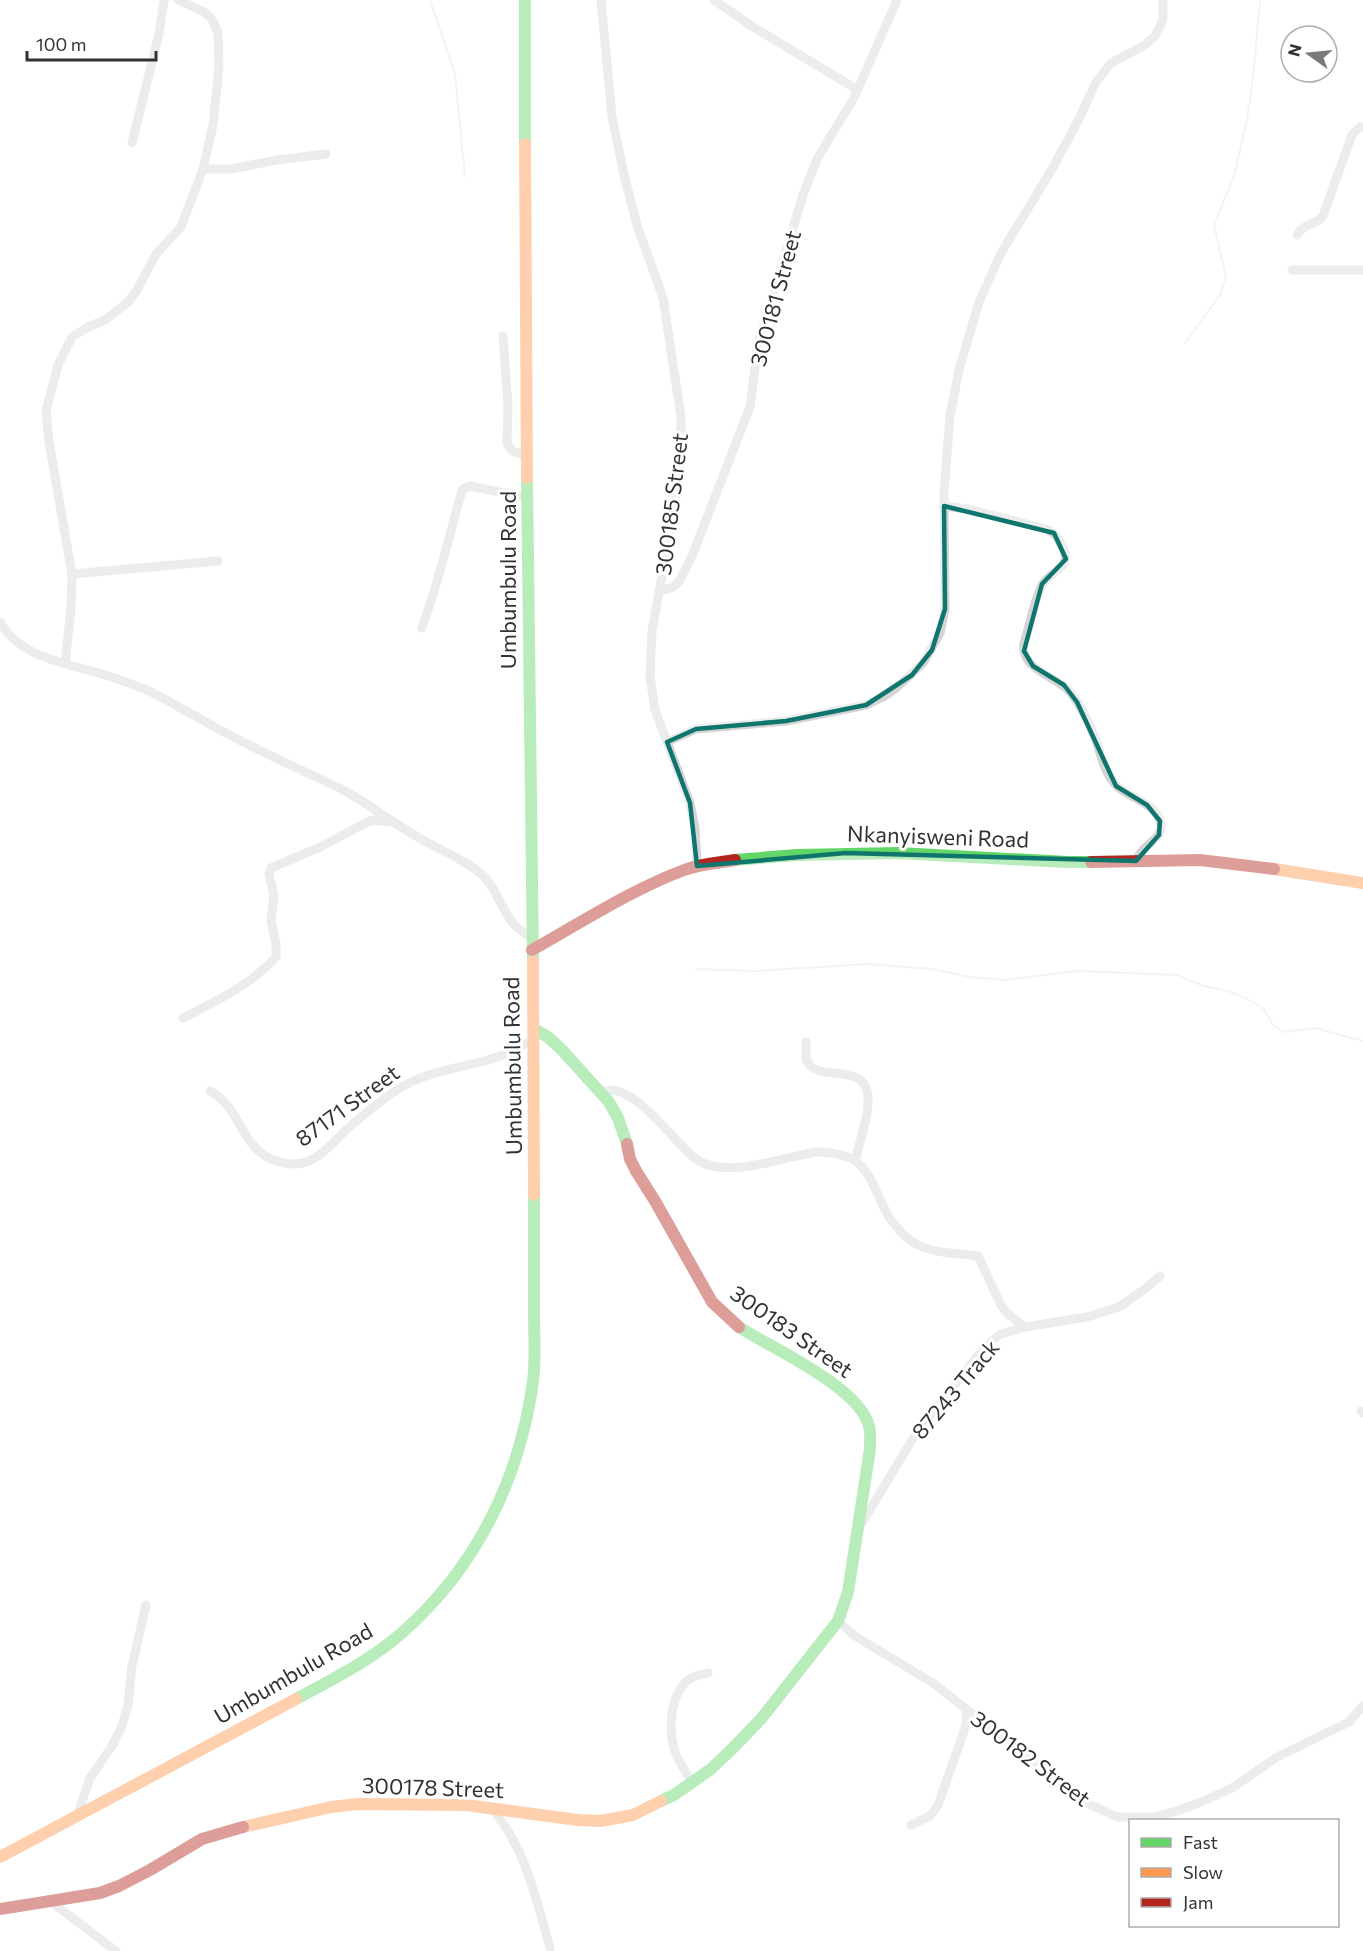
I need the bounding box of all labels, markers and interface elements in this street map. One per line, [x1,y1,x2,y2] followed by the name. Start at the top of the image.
[27,24,156,62] scale bar
[1279,24,1339,84] north arrow
[36,33,86,55] text: 100 m
[1283,42,1305,58] text: N
[744,227,806,369] street label: 300181 Street
[649,431,693,577] street label: 300185 Street
[494,491,521,669] street label: Umbumbulu Road
[847,819,1029,853] street label: Nkanyisweni Road
[497,977,527,1155] street label: Umbumbulu Road
[290,1058,404,1152] street label: 87171 Street
[726,1279,858,1383] street label: 300183 Street
[906,1334,1005,1444] street label: 87243 Track
[209,1617,377,1729] street label: Umbumbulu Road
[966,1704,1096,1812] street label: 300182 Street
[362,1771,504,1803] street label: 300178 Street
[1129,1819,1339,1927] legend
[1183,1831,1218,1853] text: Fast
[1183,1861,1223,1883] text: Slow
[1183,1891,1213,1913] text: Jam

